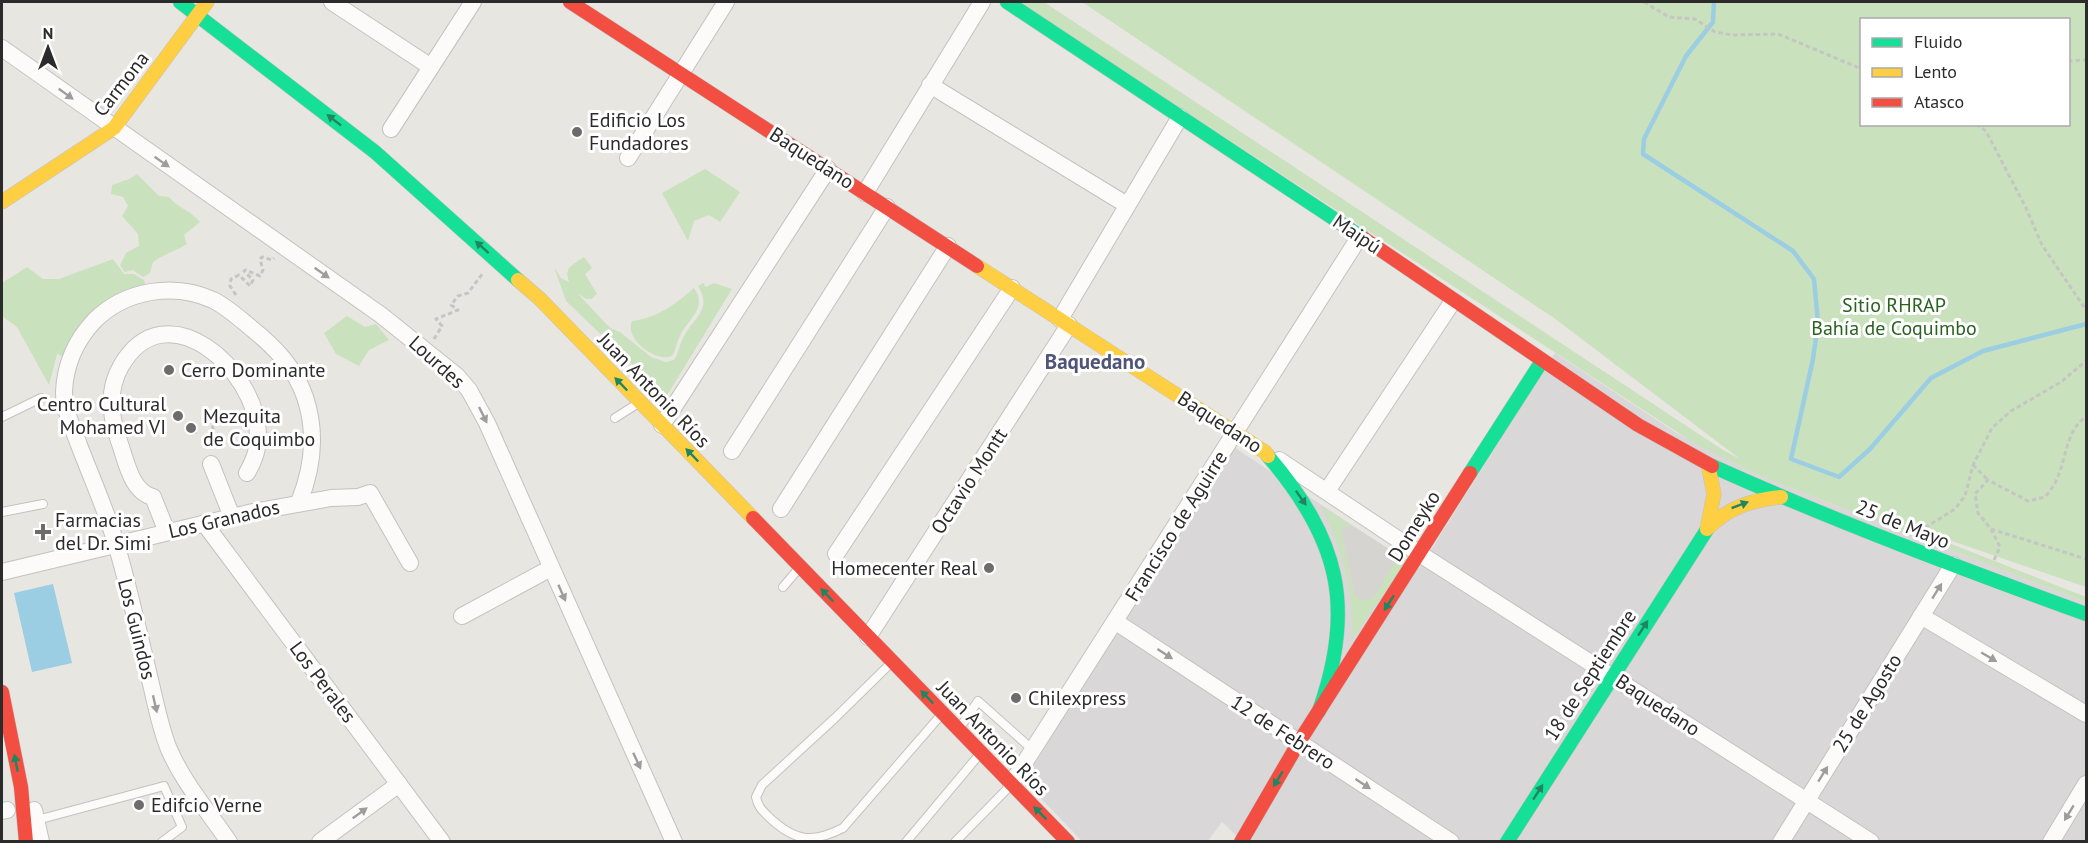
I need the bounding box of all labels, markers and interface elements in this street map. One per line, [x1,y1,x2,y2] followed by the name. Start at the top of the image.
[18,18,78,78] north arrow
[1860,18,2070,126] legend
[43,23,53,43] text: N
[1914,30,1962,53] text: Fluido
[87,46,155,122] street label: Carmona
[1914,60,1957,83] text: Lento
[58,88,74,100] one-way arrow
[1914,90,1964,113] text: Atasco
[589,107,689,156] place label: Edificio Los Fundadores
[326,113,342,126] one-way arrow
[765,121,859,195] street label: Baquedano
[570,125,584,139] marker: Edificio Los Fundadores
[154,156,170,168] one-way arrow
[1328,208,1386,260] street label: Maipú
[474,240,489,254] one-way arrow
[314,267,330,279] one-way arrow
[1811,292,1977,341] park label: Sitio RHRAP Bahía de Coquimbo
[592,326,716,453] street label: Juan Antonio Ríos
[403,330,471,394] street label: Lourdes
[1045,348,1145,375] district label: Baquedano
[181,357,325,383] place label: Cerro Dominante
[162,363,176,377] marker: Cerro Dominante
[614,377,628,391] one-way arrow
[1173,385,1267,459] street label: Baquedano
[37,391,166,440] place label: Centro Cultural Mohamed VI
[203,403,315,452] place label: Mezquita de Coquimbo
[478,406,487,423] one-way arrow
[171,409,185,423] marker: Centro Cultural Mohamed VI
[184,421,198,435] marker: Mezquita de Coquimbo
[925,423,1013,539] street label: Octavio Montt
[1119,446,1233,606] street label: Francisco de Aguirre
[685,449,699,463] one-way arrow
[1382,486,1446,566] street label: Domeyko
[1295,489,1307,505] one-way arrow
[1852,493,1954,555] street label: 25 de Mayo
[166,494,282,544] street label: Los Granados
[1732,500,1750,510] one-way arrow
[55,507,151,556] place label: Farmacias del Dr. Simi
[36,525,50,539] marker: Farmacias del Dr. Simi
[831,555,977,581] place label: Homecenter Real
[982,561,996,575] marker: Homecenter Real
[112,576,162,682] street label: Los Guindos
[1931,582,1942,599] one-way arrow
[557,584,567,602] one-way arrow
[821,589,835,603] one-way arrow
[1383,595,1394,611] one-way arrow
[1538,604,1642,746] street label: 18 de Septiembre
[1638,620,1649,636] one-way arrow
[284,636,362,728] street label: Los Perales
[1157,649,1173,660] one-way arrow
[1826,649,1908,757] street label: 25 de Agosto
[1981,651,1997,662] one-way arrow
[1611,668,1705,742] street label: Baquedano
[931,674,1055,801] street label: Juan Antonio Ríos
[1028,685,1126,711] place label: Chilexpress
[1226,689,1340,775] street label: 12 de Febrero
[920,691,934,705] one-way arrow
[1009,691,1023,705] marker: Chilexpress
[151,695,160,714] one-way arrow
[633,752,642,769] one-way arrow
[11,753,20,772] one-way arrow
[1817,766,1828,782] one-way arrow
[1272,771,1283,787] one-way arrow
[1355,778,1371,789] one-way arrow
[1533,784,1544,800] one-way arrow
[151,792,262,818] place label: Edifcio Verne
[132,798,146,812] marker: Edifcio Verne
[2063,805,2074,821] one-way arrow
[1033,806,1047,820] one-way arrow
[351,807,367,819] one-way arrow

